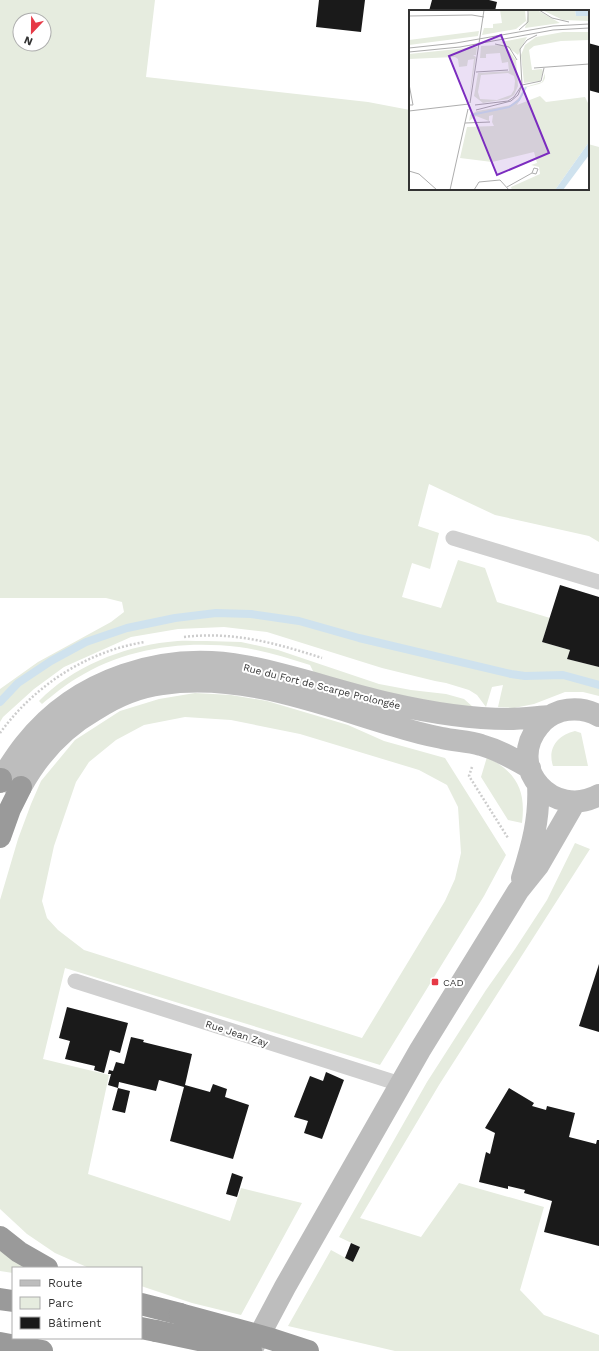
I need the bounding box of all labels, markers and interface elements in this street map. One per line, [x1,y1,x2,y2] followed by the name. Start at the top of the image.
[409,10,589,190] inset map
[12,12,52,52] north arrow
[22,33,35,48] text: N
[242,662,402,711] street label: Rue du Fort de Scarpe Prolongée
[430,977,440,987] marker: CAD
[443,977,464,988] place label: CAD
[204,1018,270,1049] street label: Rue Jean Zay
[12,1267,142,1339] legend
[48,1276,82,1290] text: Route
[48,1296,74,1310] text: Parc
[48,1316,101,1330] text: Bâtiment

